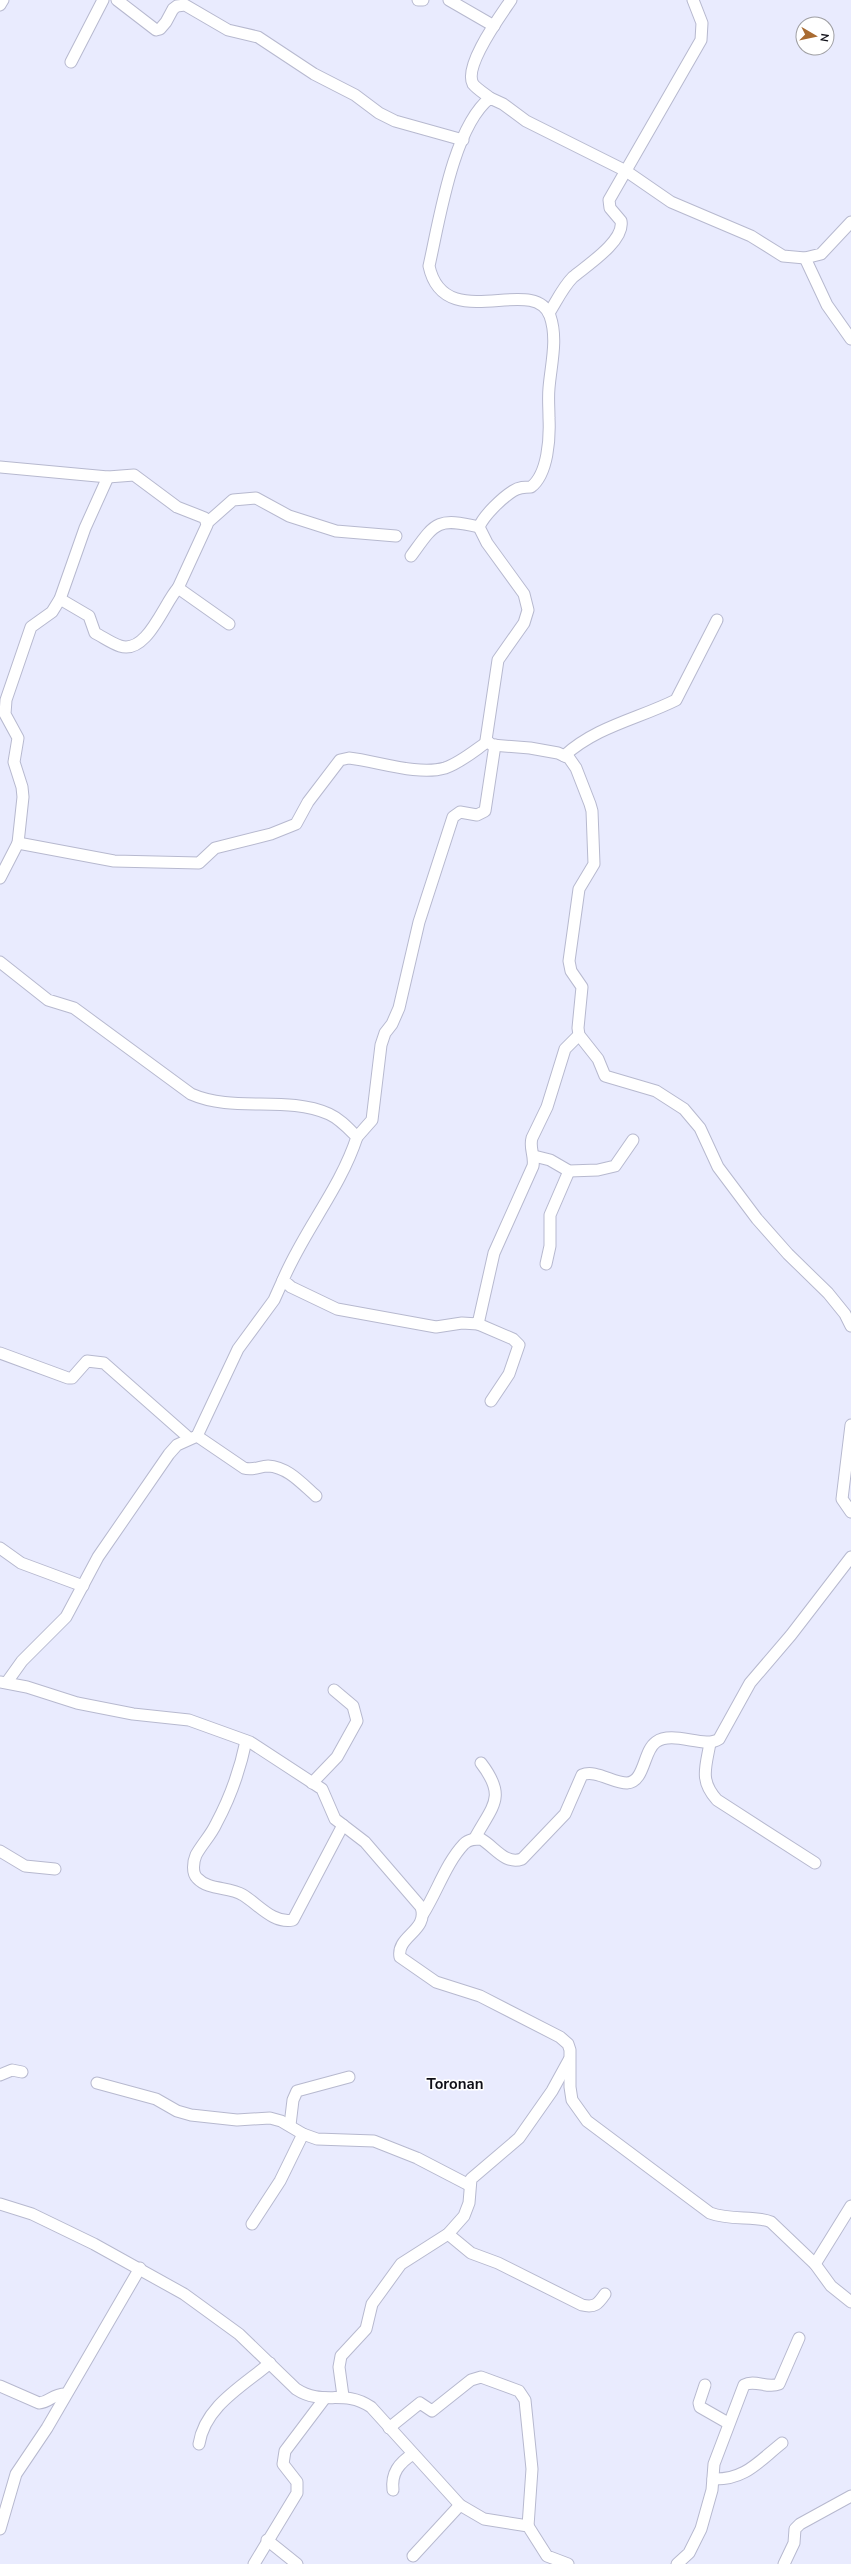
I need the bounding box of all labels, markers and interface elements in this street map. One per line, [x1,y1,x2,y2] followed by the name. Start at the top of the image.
[795,16,835,56] north arrow
[816,32,832,43] text: N
[427,2074,483,2094] district label: Toronan

